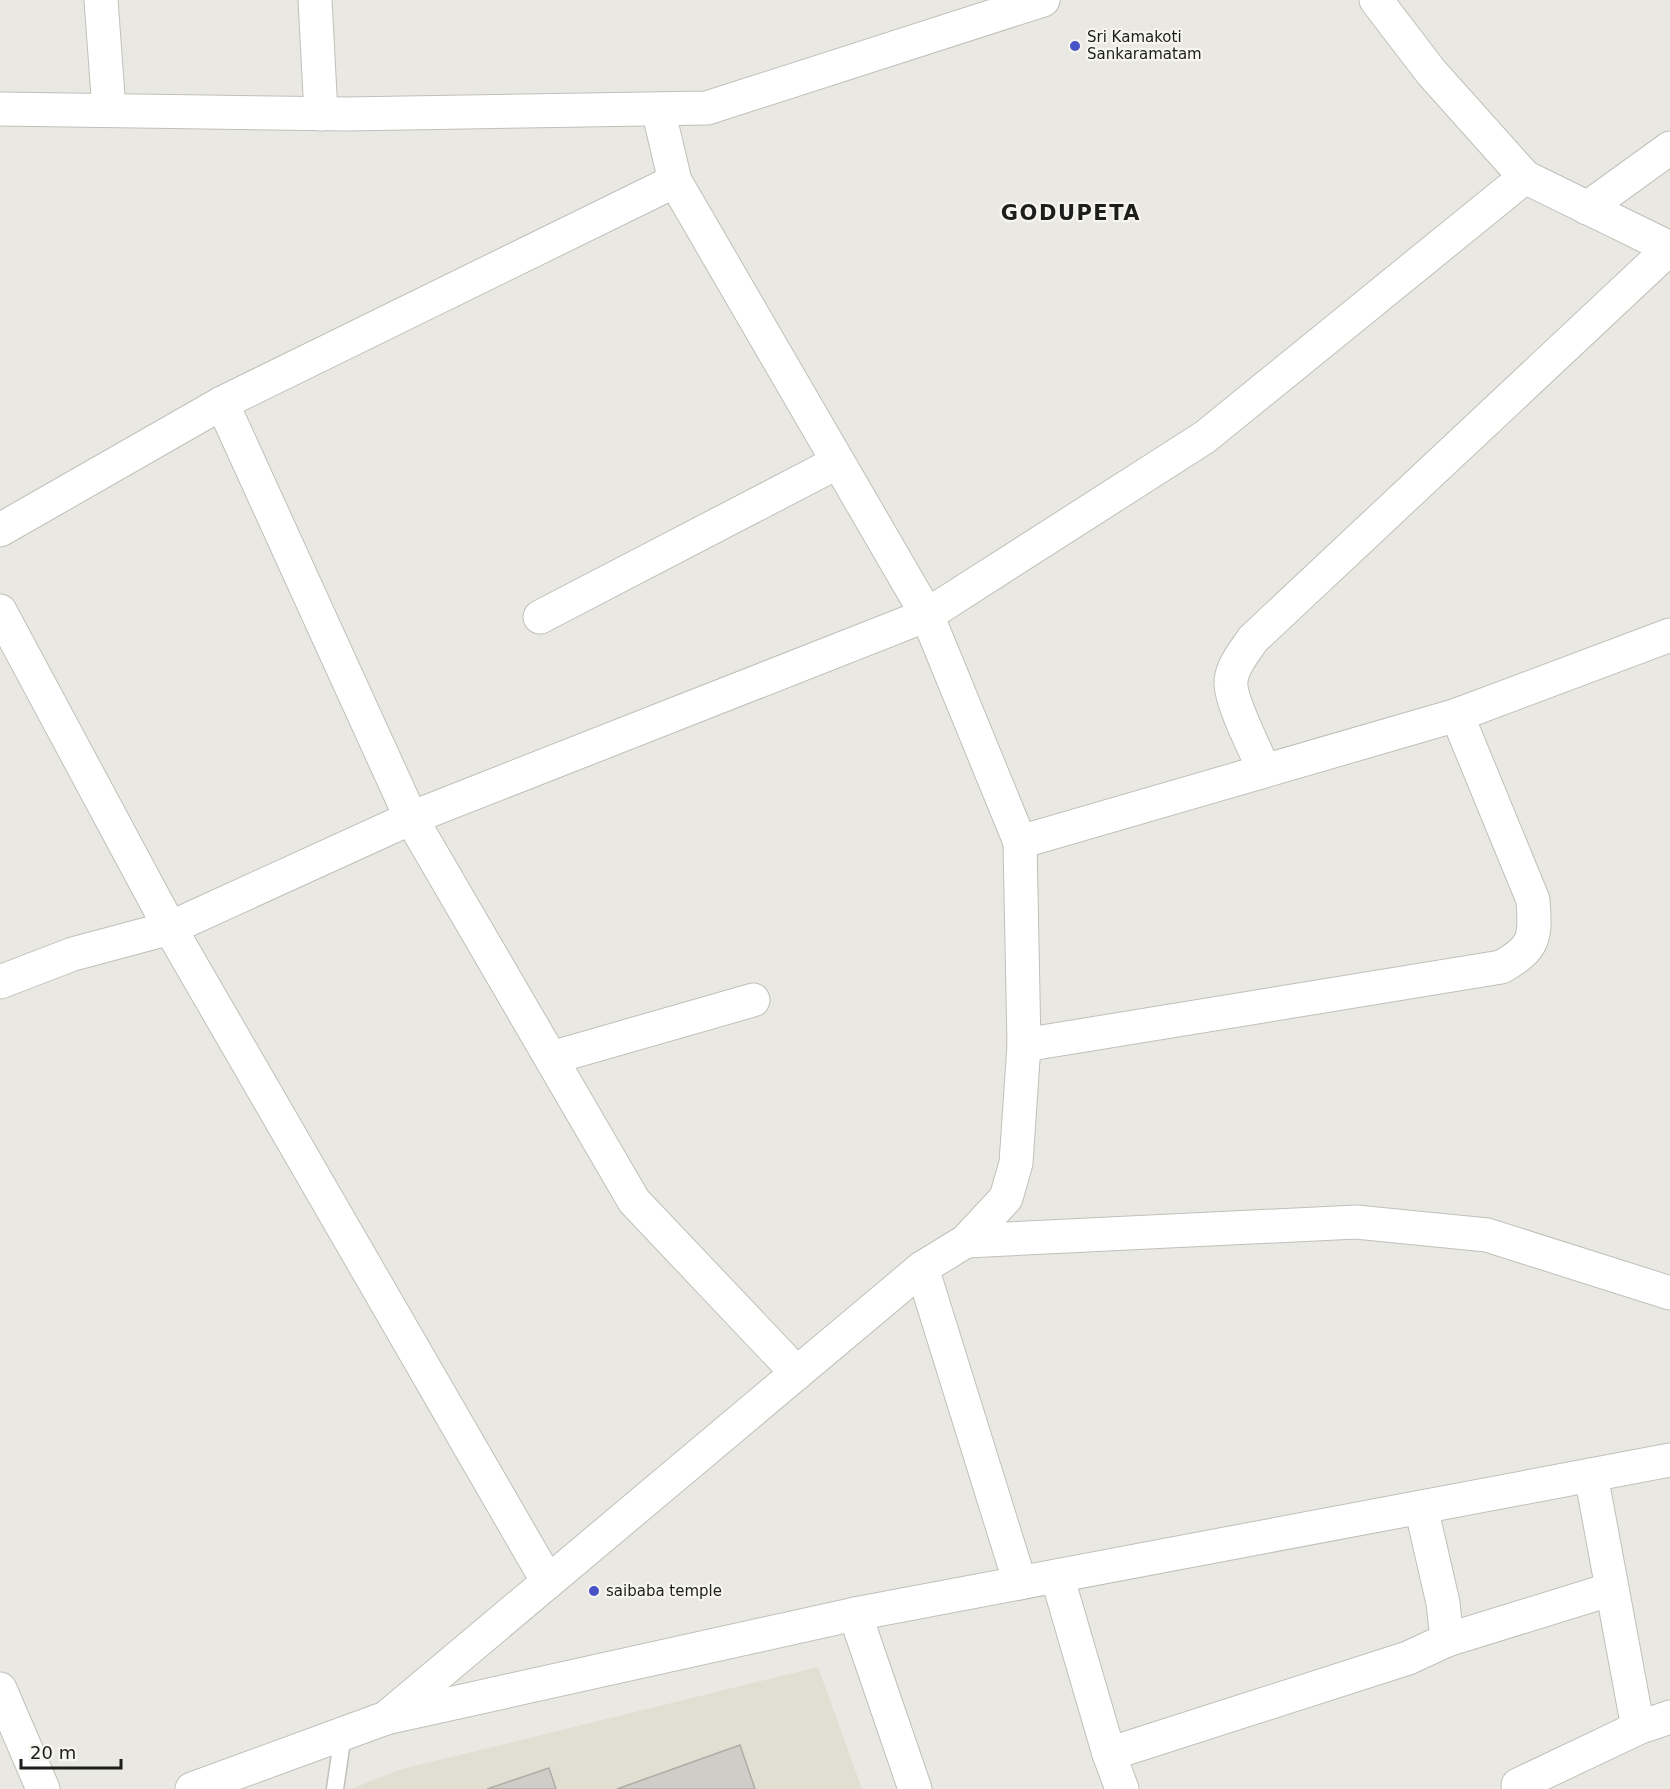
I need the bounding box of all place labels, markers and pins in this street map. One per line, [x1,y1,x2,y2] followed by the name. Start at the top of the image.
[1087,28,1202,63] place label: Sri Kamakoti Sankaramatam
[1068,39,1082,53] marker: Sri Kamakoti Sankaramatam
[606,1582,722,1600] place label: saibaba temple
[587,1584,601,1598] marker: saibaba temple

